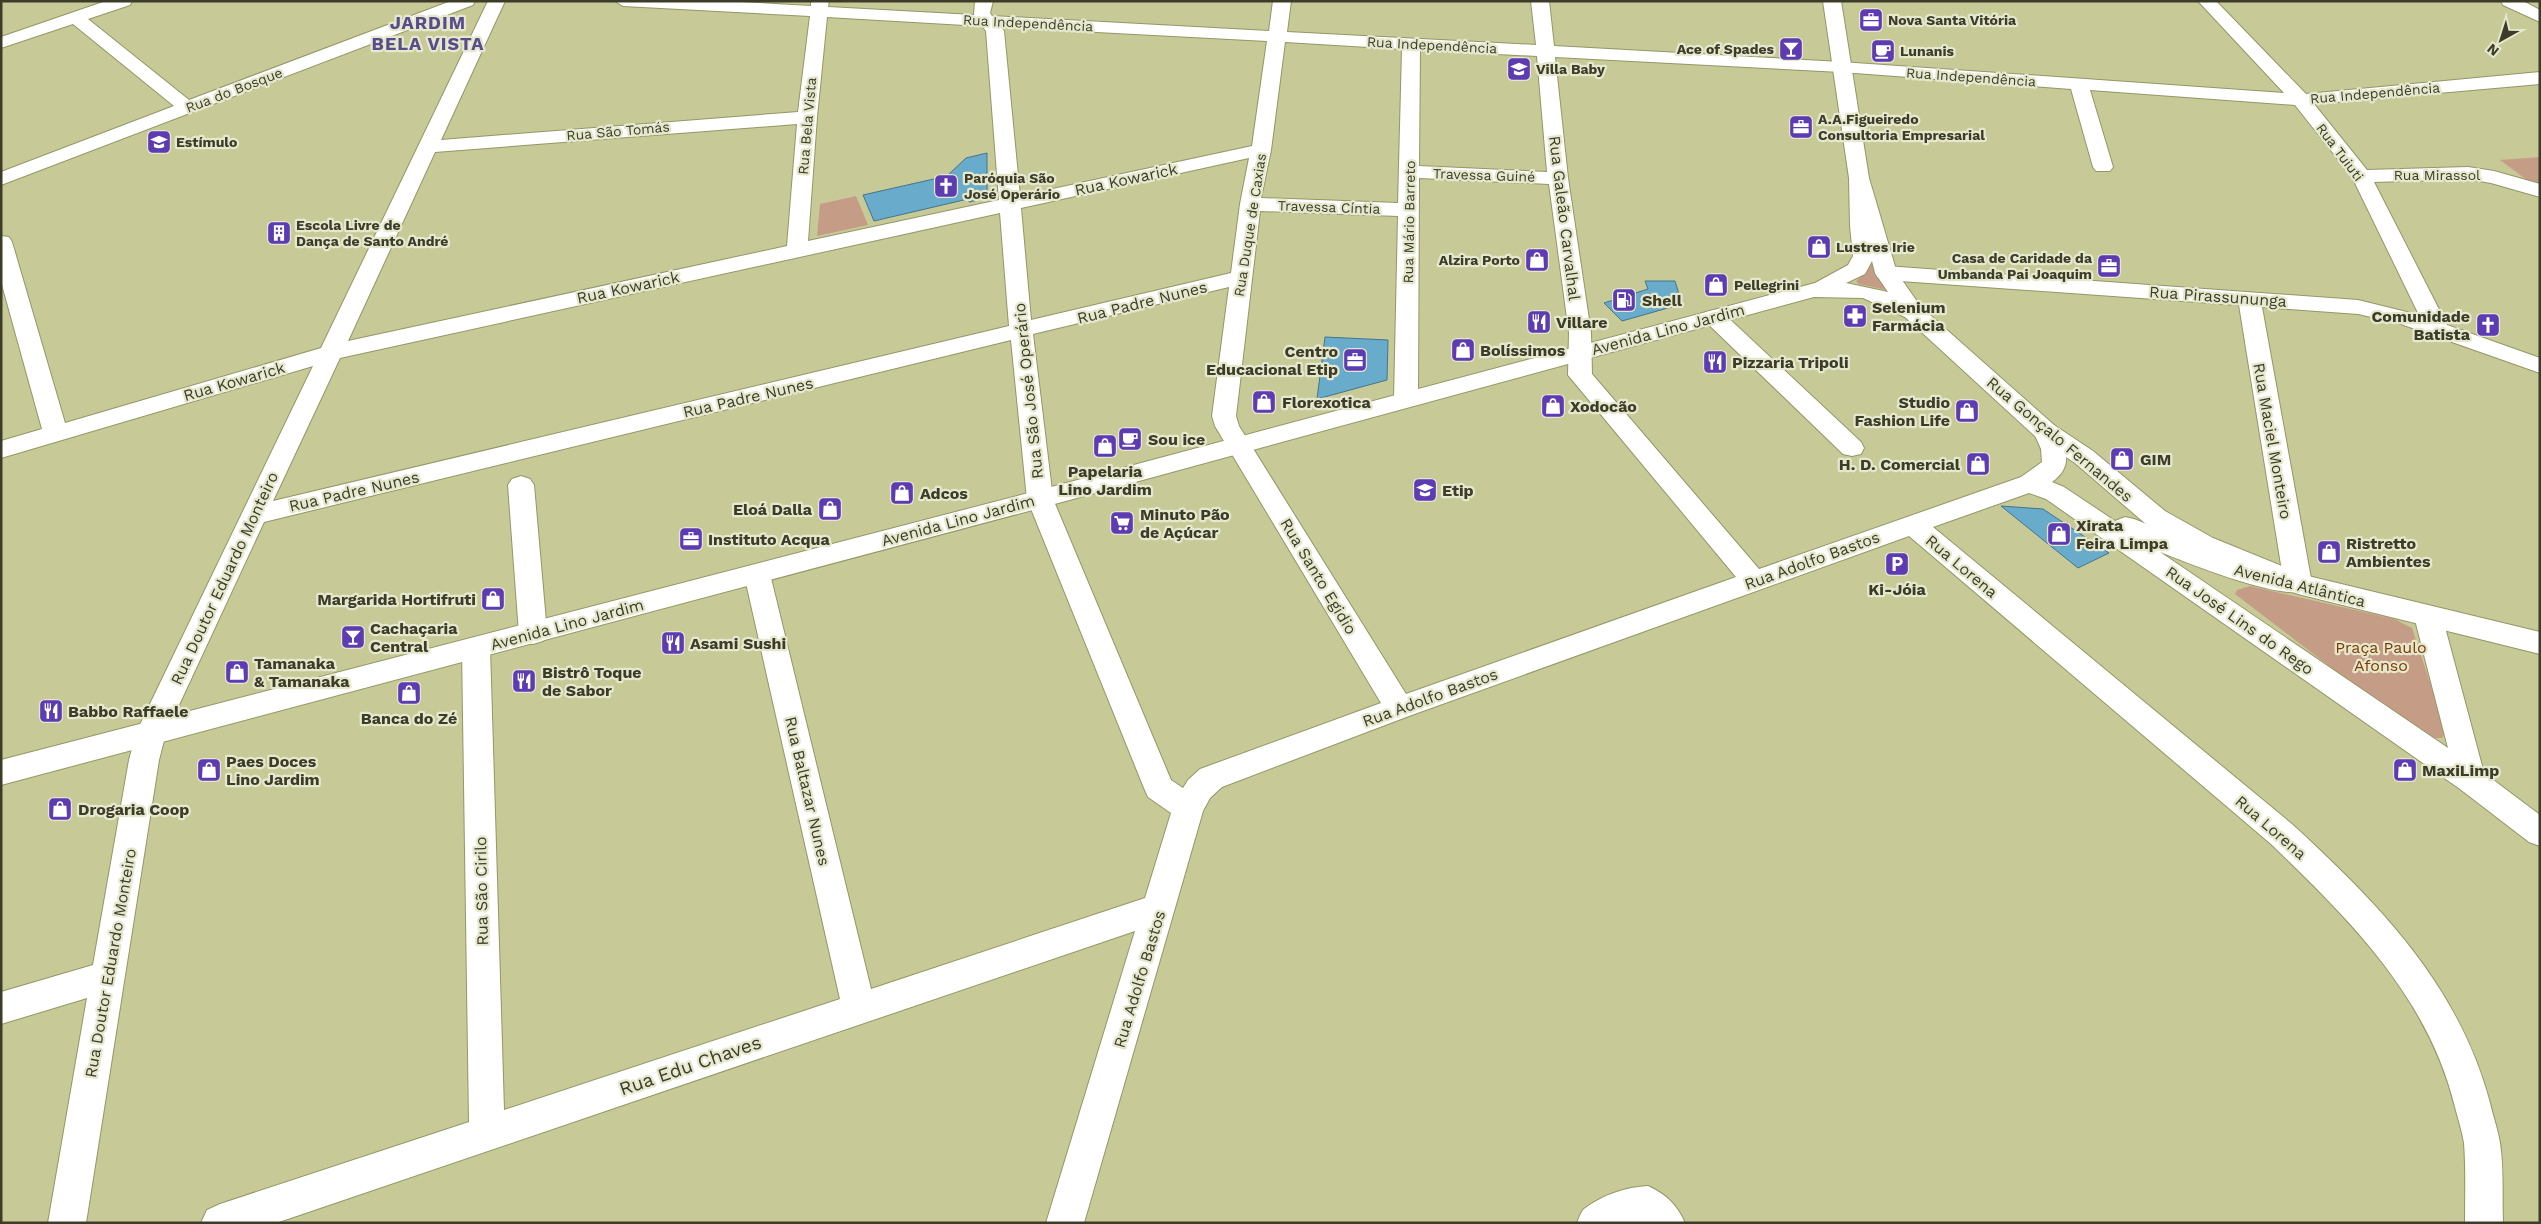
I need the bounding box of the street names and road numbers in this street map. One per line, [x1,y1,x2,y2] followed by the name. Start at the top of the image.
[963,12,1094,34] street label: Rua Independência
[1367,34,1498,56] street label: Rua Independência
[183,64,285,116] street label: Rua do Bosque
[1905,64,2037,90] street label: Rua Independência
[795,77,819,175] street label: Rua Bela Vista
[2309,79,2441,107] street label: Rua Independência
[566,119,670,143] street label: Rua São Tomás
[2313,120,2367,184] street label: Rua Tuiuti
[1545,135,1584,302] street label: Rua Galeão Carvalhal
[1231,152,1269,298] street label: Rua Duque de Caxias
[1073,159,1179,200] street label: Rua Kowarick
[1400,160,1418,284] street label: Rua Mário Barreto
[1433,165,1535,185] street label: Travessa Guiné
[2394,167,2481,183] street label: Rua Mirassol
[1277,197,1381,217] street label: Travessa Cíntia
[575,267,681,308] street label: Rua Kowarick
[1075,277,1209,328] street label: Rua Padre Nunes
[2149,282,2287,311] street label: Rua Pirassununga
[1589,300,1747,359] street label: Avenida Lino Jardim
[1010,302,1047,480] street label: Rua São José Operário
[181,358,287,405] street label: Rua Kowarick
[2249,361,2296,521] street label: Rua Maciel Monteiro
[681,373,815,422] street label: Rua Padre Nunes
[1983,373,2137,506] street label: Rua Gonçalo Fernandes
[287,467,421,516] street label: Rua Padre Nunes
[167,469,282,688] street label: Rua Doutor Eduardo Monteiro
[879,491,1037,550] street label: Avenida Lino Jardim
[1276,515,1361,638] street label: Rua Santo Egidio
[1742,527,1882,594] street label: Rua Adolfo Bastos
[1922,531,2001,602] street label: Rua Lorena
[2232,560,2368,611] street label: Avenida Atlântica
[2162,562,2317,679] street label: Rua José Lins do Rego
[488,595,646,654] street label: Avenida Lino Jardim
[1360,664,1500,731] street label: Rua Adolfo Bastos
[781,715,834,868] street label: Rua Baltazar Nunes
[2231,791,2310,863] street label: Rua Lorena
[471,836,492,946] street label: Rua São Cirilo
[81,847,140,1079] street label: Rua Doutor Eduardo Monteiro
[1110,908,1169,1050] street label: Rua Adolfo Bastos
[616,1030,764,1101] street label: Rua Edu Chaves

